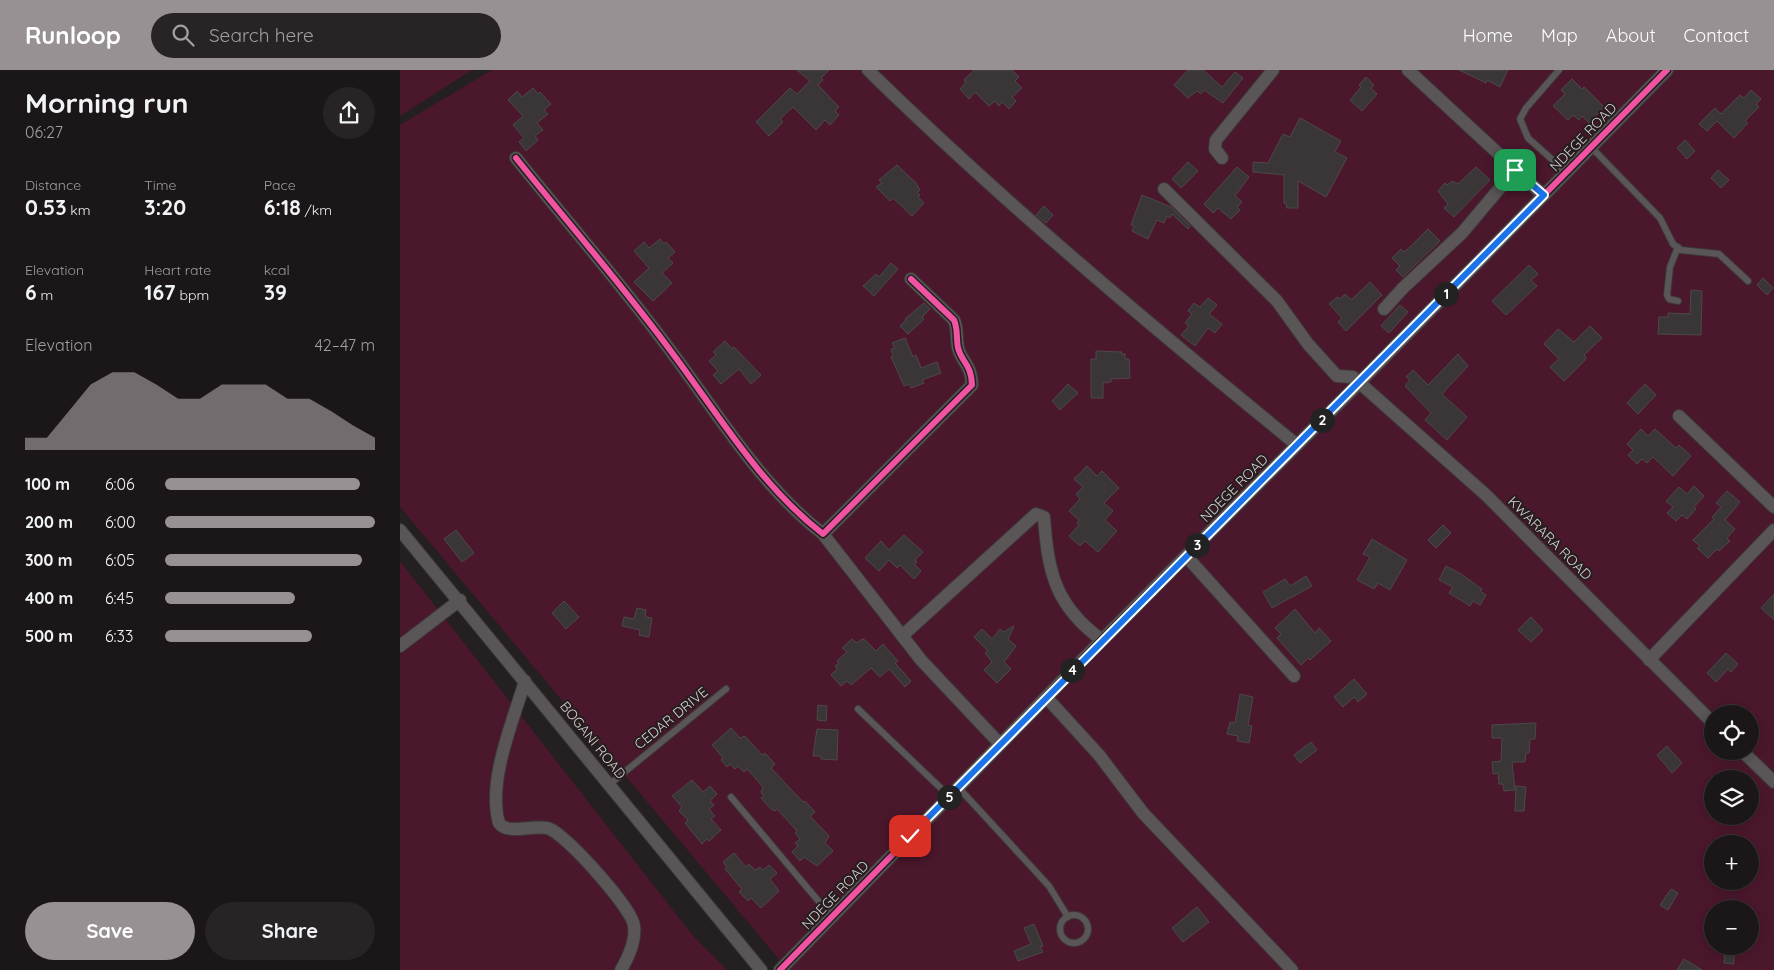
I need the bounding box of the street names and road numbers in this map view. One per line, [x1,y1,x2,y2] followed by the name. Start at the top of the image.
[1546,99,1620,175] street label: NDEGE ROAD
[1196,450,1272,526] street label: NDEGE ROAD
[1504,492,1596,584] street label: KWARARA ROAD
[631,683,711,753] street label: CEDAR DRIVE
[556,697,630,783] street label: BOGANI ROAD
[798,857,872,933] street label: NDEGE ROAD

